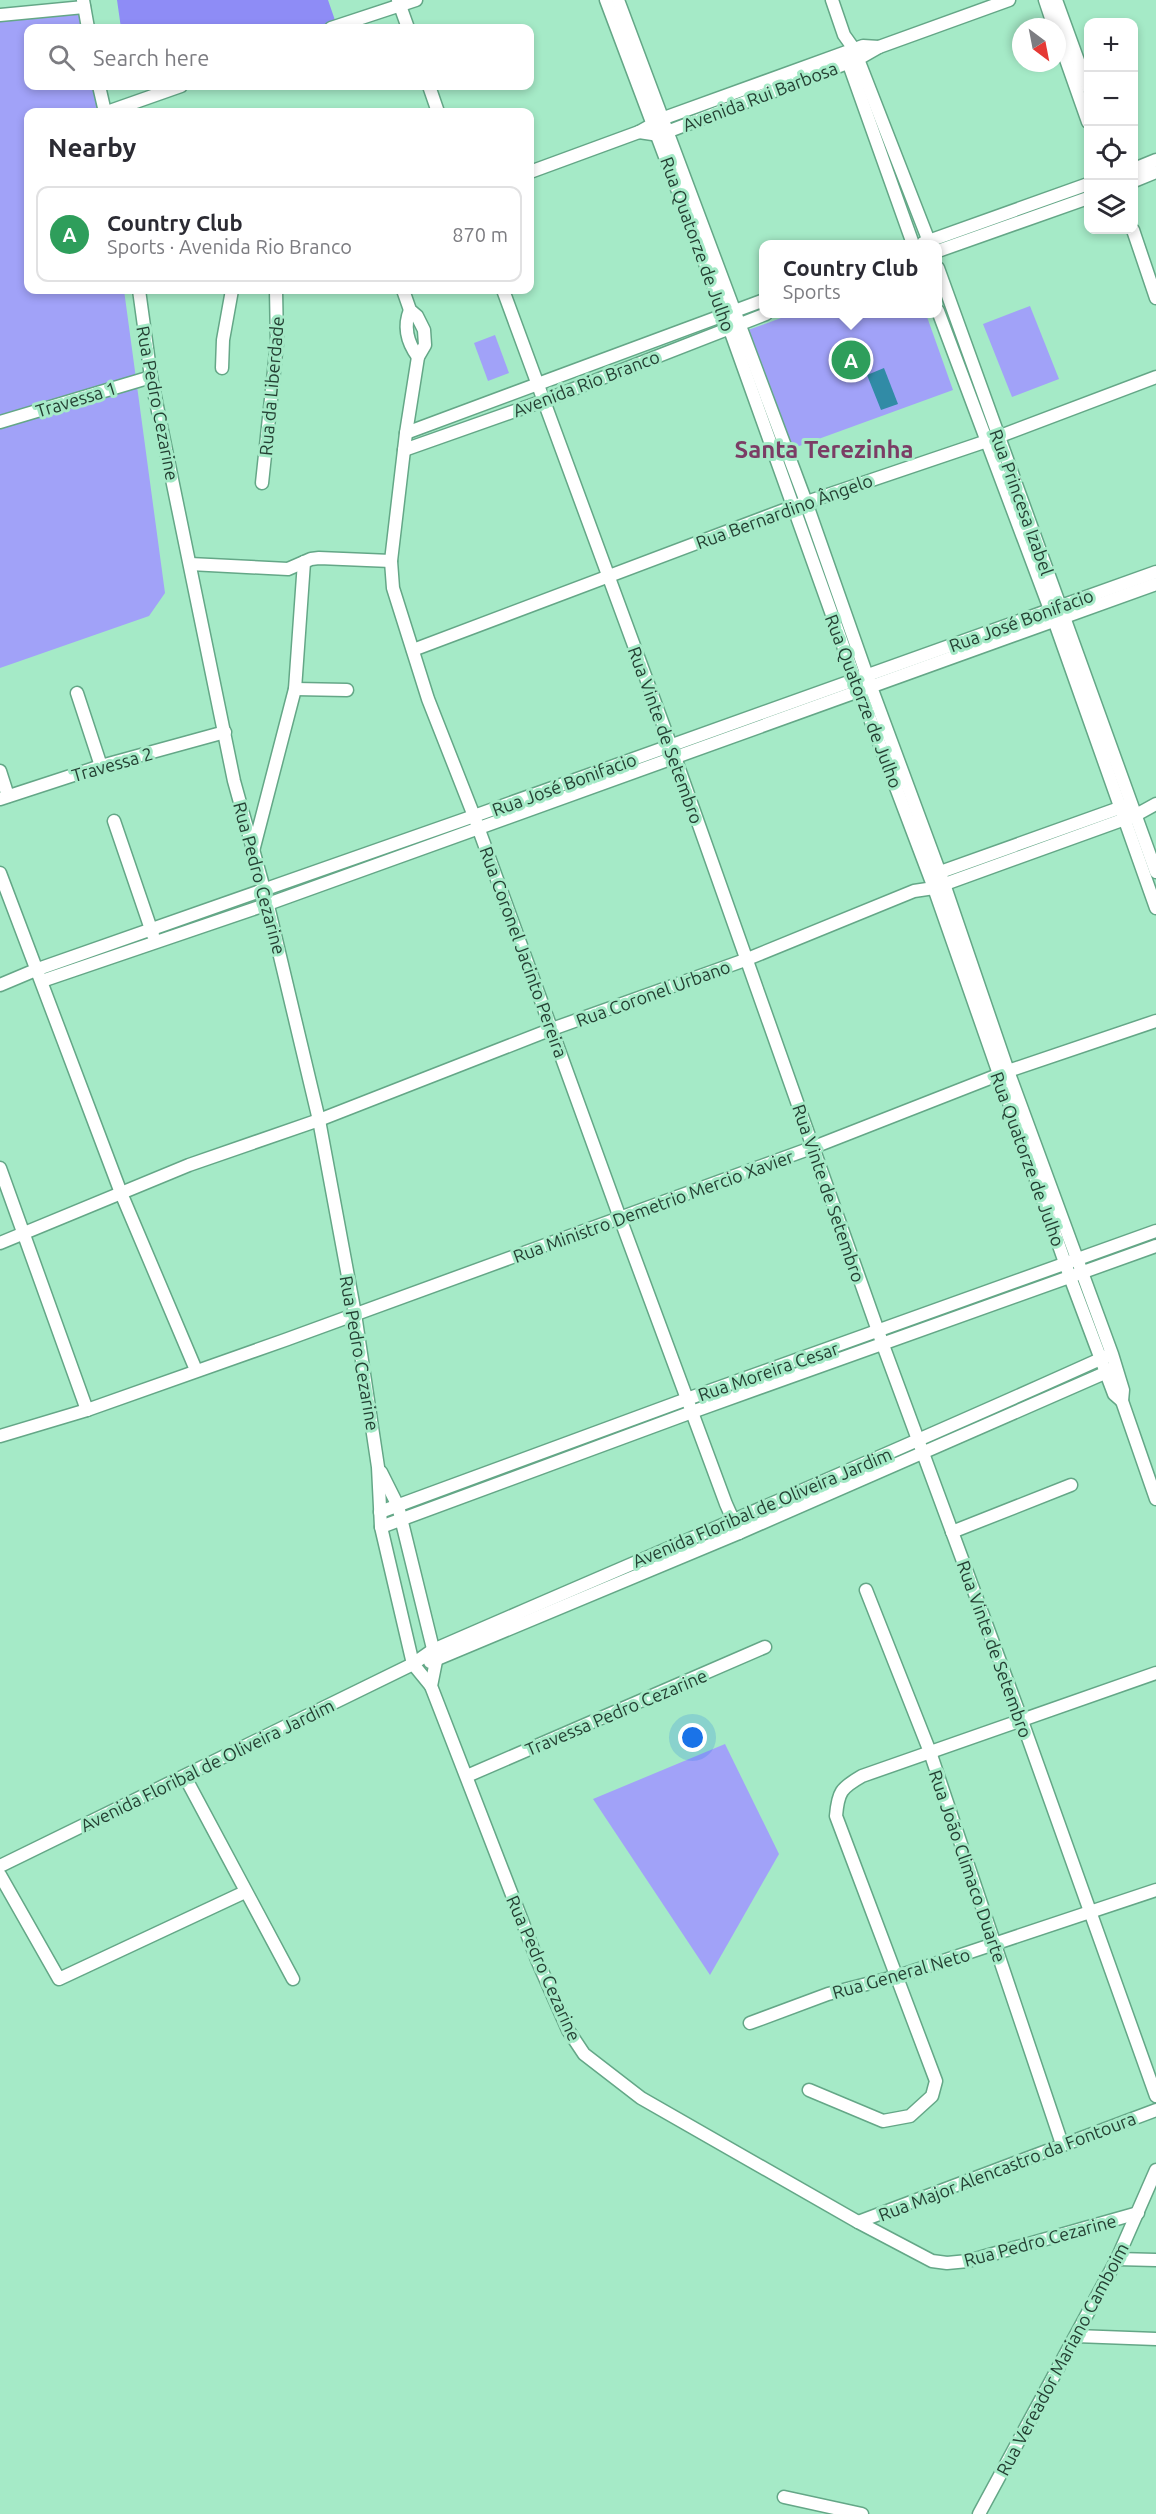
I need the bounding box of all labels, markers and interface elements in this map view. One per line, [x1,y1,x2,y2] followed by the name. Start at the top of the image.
[1012,18,1066,72] north arrow
[1084,18,1138,234] map controls
[1084,18,1138,72] button: +
[24,24,534,90] search box
[45,41,78,74] icon: search
[93,45,209,70] text: Search here
[680,57,840,135] street label: Avenida Rui Barbosa
[1084,72,1138,126] button: −
[1084,126,1138,180] button: locate
[48,133,136,162] text: Nearby
[656,154,739,334] street label: Rua Quatorze de Julho
[1084,180,1138,234] button: layers
[107,210,243,235] text: Country Club
[62,223,77,246] text: A
[452,223,508,246] text: 870 m
[107,235,352,258] text: Sports · Avenida Rio Branco
[759,240,942,318] popup
[783,255,918,280] text: Country Club
[783,280,841,303] text: Sports
[255,315,287,457] street label: Rua da Liberdade
[133,324,183,482] street label: Rua Pedro Cezarine
[832,338,870,382] pin: A
[510,346,662,420] street label: Avenida Rio Branco
[33,377,119,421] street label: Travessa 1
[986,426,1058,578] street label: Rua Princesa Izabel
[734,436,914,463] district label: Santa Terezinha
[693,469,875,552] street label: Rua Bernardino Ângelo
[946,585,1096,655] street label: Rua José Bonifacio
[821,611,906,791] street label: Rua Quatorze de Julho
[625,644,707,826] street label: Rua Vinte de Setembro
[69,743,155,785] street label: Travessa 2
[489,749,639,819] street label: Rua José Bonifacio
[230,800,290,956] street label: Rua Pedro Cezarine
[476,844,572,1060] street label: Rua Coronel Jacinto Pereira
[573,956,733,1030] street label: Rua Coronel Urbano
[986,1069,1069,1249] street label: Rua Quatorze de Julho
[789,1101,869,1285] street label: Rua Vinte de Setembro
[510,1146,796,1266] street label: Rua Ministro Demetrio Mercio Xavier
[337,1274,383,1432] street label: Rua Pedro Cezarine
[695,1338,841,1404] street label: Rua Moreira Cesar
[629,1443,895,1571] street label: Avenida Floribal de Oliveira Jardim
[954,1558,1036,1740] street label: Rua Vinte de Setembro
[522,1665,710,1759] street label: Travessa Pedro Cezarine
[77,1695,337,1835] street label: Avenida Floribal de Oliveira Jardim
[678,1723,707,1752] your location
[926,1767,1010,1965] street label: Rua João Climaco Duarte
[503,1892,585,2044] street label: Rua Pedro Cezarine
[830,1944,972,2002] street label: Rua General Neto
[875,2108,1139,2224] street label: Rua Major Alencastro da Fontoura
[962,2210,1118,2270] street label: Rua Pedro Cezarine
[992,2239,1132,2479] street label: Rua Vereador Mariano Camboim

